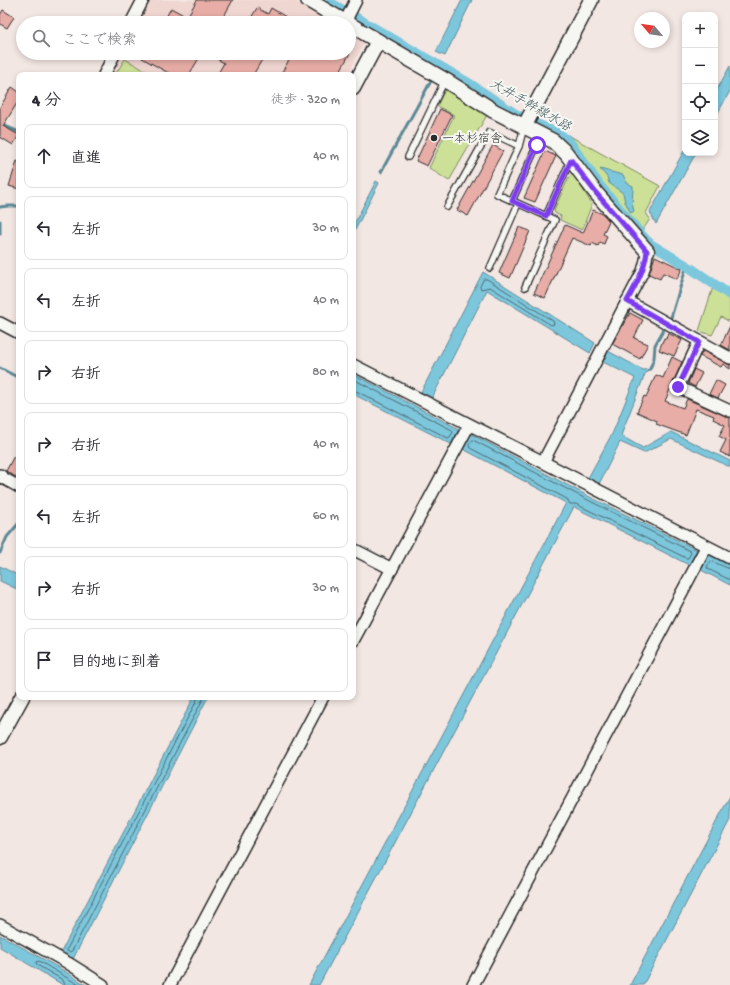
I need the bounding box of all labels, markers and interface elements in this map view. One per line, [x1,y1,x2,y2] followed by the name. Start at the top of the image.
[634,12,670,48] north arrow
[682,12,718,156] map controls
[682,12,718,48] button: +
[16,16,356,60] search box
[30,27,52,49] icon: search
[62,32,137,50] text: ここで検索
[682,48,718,84] button: −
[487,76,574,136] water label: 大井手幹線水路
[682,84,718,120] button: locate
[32,92,61,112] text: 4 分
[271,93,340,108] text: 徒歩 · 320 m
[682,120,718,156] button: layers
[442,132,502,147] place label: 一本杉宿舎
[429,133,439,143] marker: 一本杉宿舎
[528,136,546,154] route start
[33,145,55,167] icon: ahead
[313,149,339,164] text: 40 m
[71,150,101,168] text: 直進
[33,217,55,239] icon: left
[313,221,339,236] text: 30 m
[71,222,101,240] text: 左折
[33,289,55,311] icon: left
[313,293,339,308] text: 40 m
[71,294,101,312] text: 左折
[33,361,55,383] icon: right
[312,365,339,380] text: 80 m
[71,366,101,384] text: 右折
[669,378,687,396] route end
[33,433,55,455] icon: right
[313,437,339,452] text: 40 m
[71,438,101,456] text: 右折
[33,505,55,527] icon: left
[313,509,339,524] text: 60 m
[71,510,101,528] text: 左折
[33,577,55,599] icon: right
[313,581,339,596] text: 30 m
[71,582,101,600] text: 右折
[33,649,55,671] icon: arrive
[71,654,161,672] text: 目的地に到着

